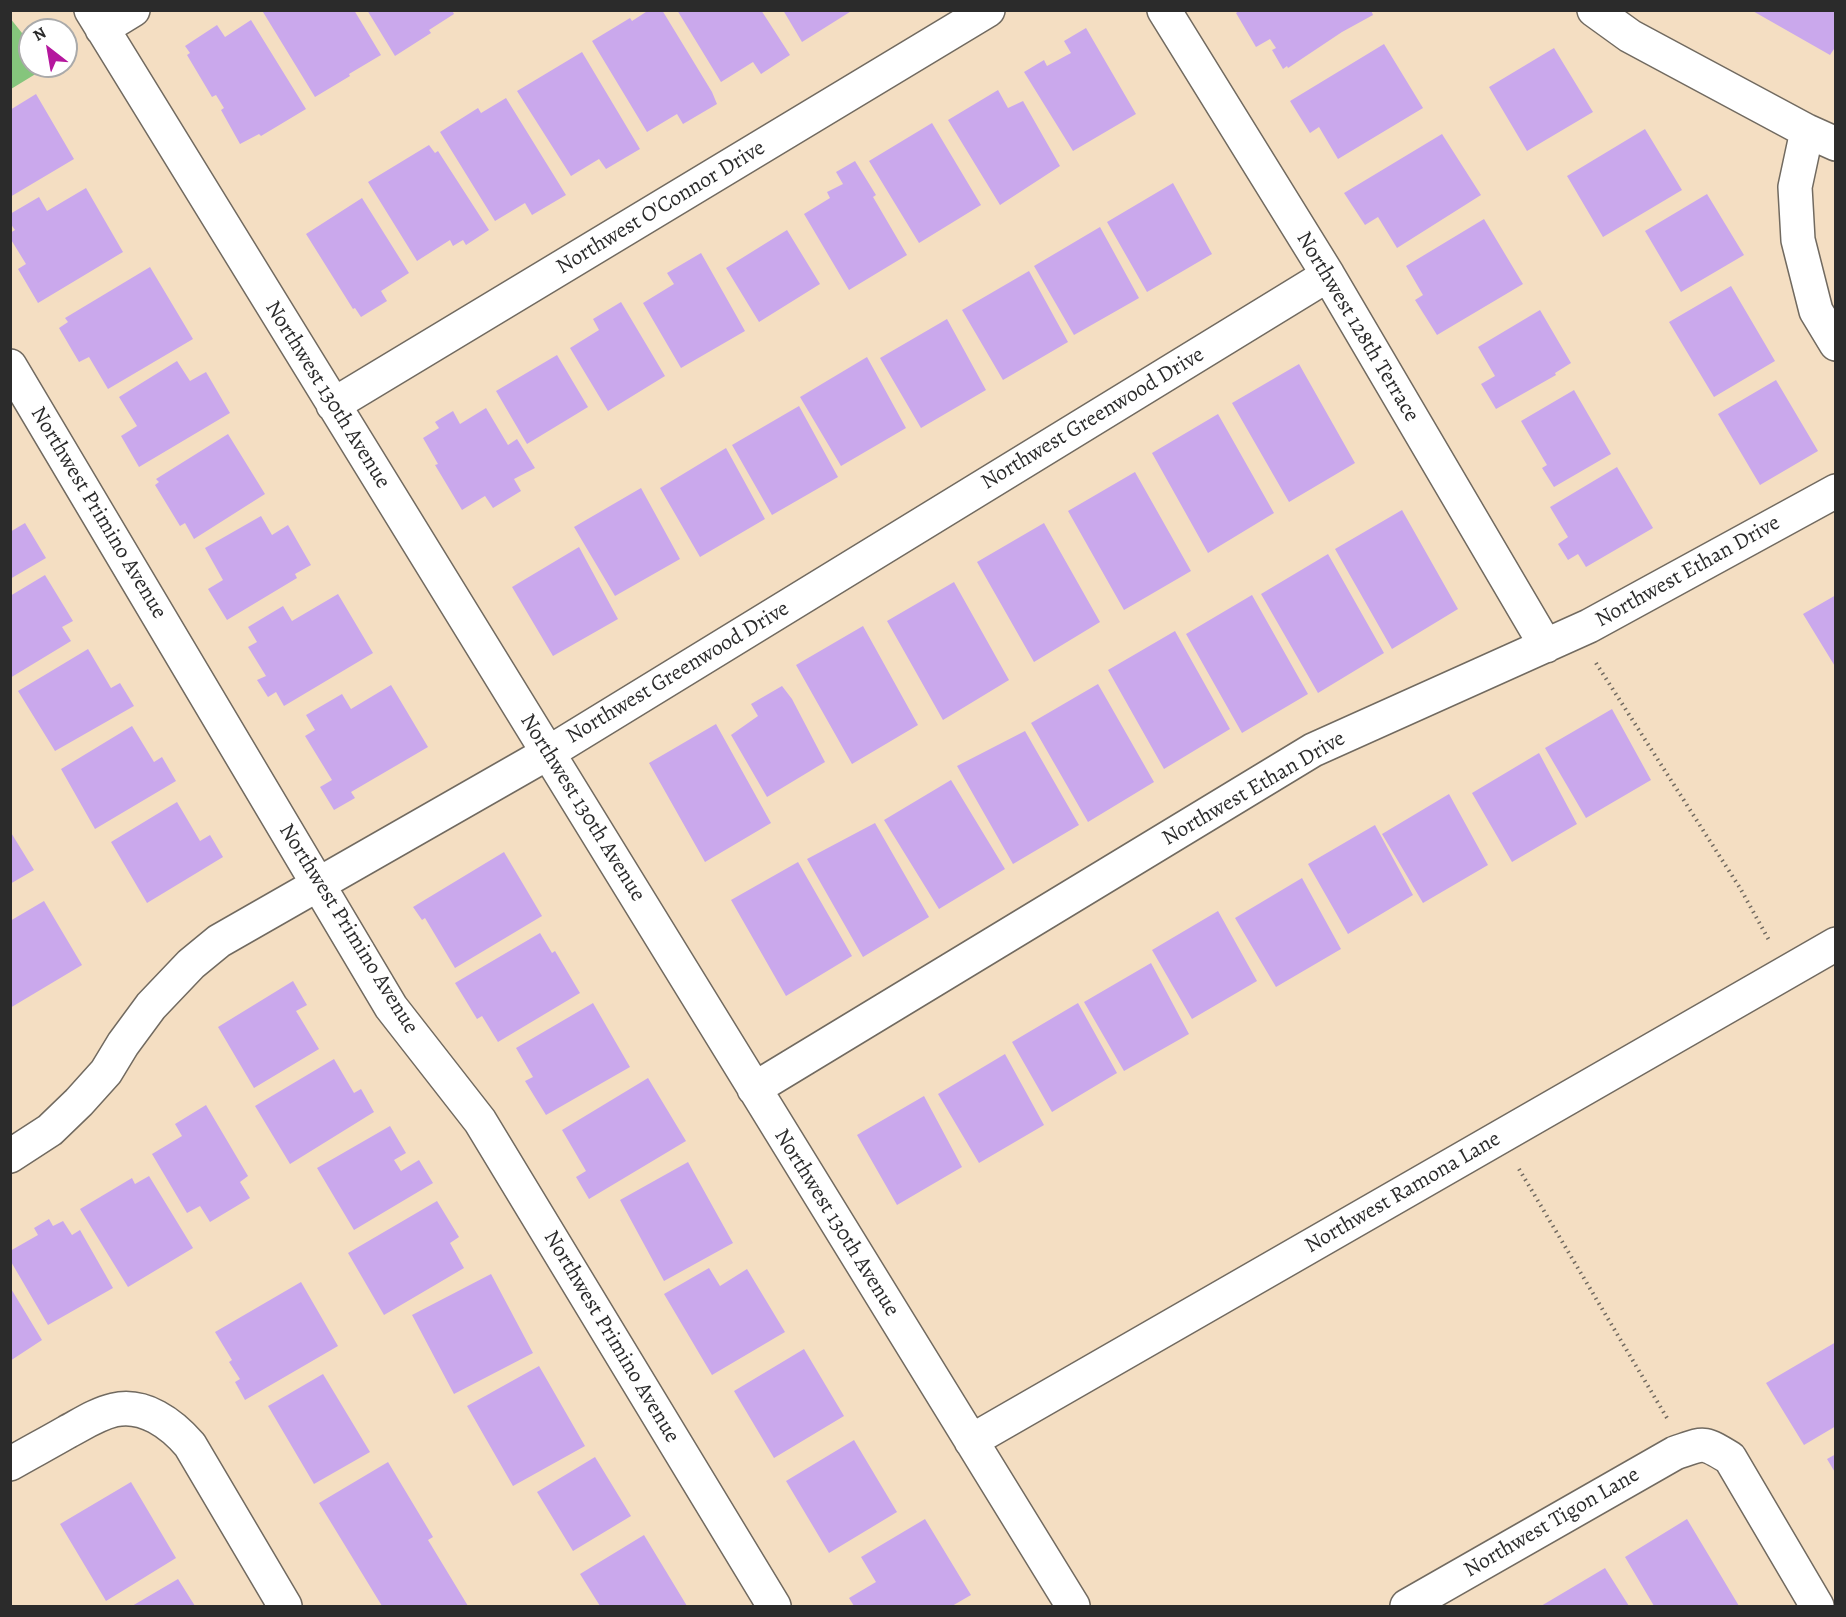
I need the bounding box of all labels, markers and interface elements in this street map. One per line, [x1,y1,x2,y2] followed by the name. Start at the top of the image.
[18,18,78,78] north arrow
[29,22,50,47] text: N
[552,135,770,281] street label: Northwest O'Connor Drive
[1290,227,1424,427] street label: Northwest 128th Terrace
[259,296,395,494] street label: Northwest 130th Avenue
[977,342,1209,496] street label: Northwest Greenwood Drive
[24,402,172,624] street label: Northwest Primino Avenue
[1591,510,1785,634] street label: Northwest Ethan Drive
[562,596,794,750] street label: Northwest Greenwood Drive
[514,709,650,907] street label: Northwest 130th Avenue
[1158,726,1350,852] street label: Northwest Ethan Drive
[272,819,424,1039] street label: Northwest Primino Avenue
[768,1124,904,1322] street label: Northwest 130th Avenue
[1301,1126,1505,1260] street label: Northwest Ramona Lane
[537,1226,685,1448] street label: Northwest Primino Avenue
[1460,1462,1644,1584] street label: Northwest Tigon Lane

